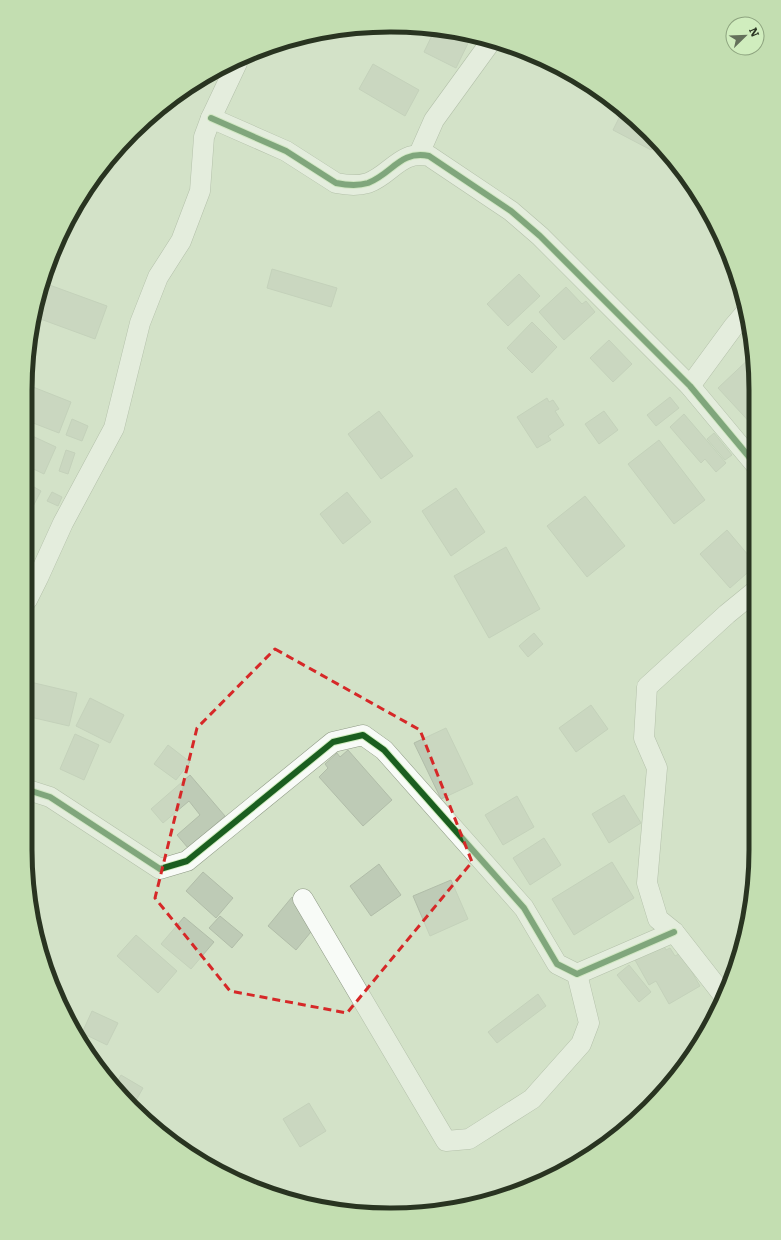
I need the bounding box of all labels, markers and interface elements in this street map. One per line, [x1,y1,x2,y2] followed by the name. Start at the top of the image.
[725,16,765,56] north arrow
[746,24,764,39] text: N

